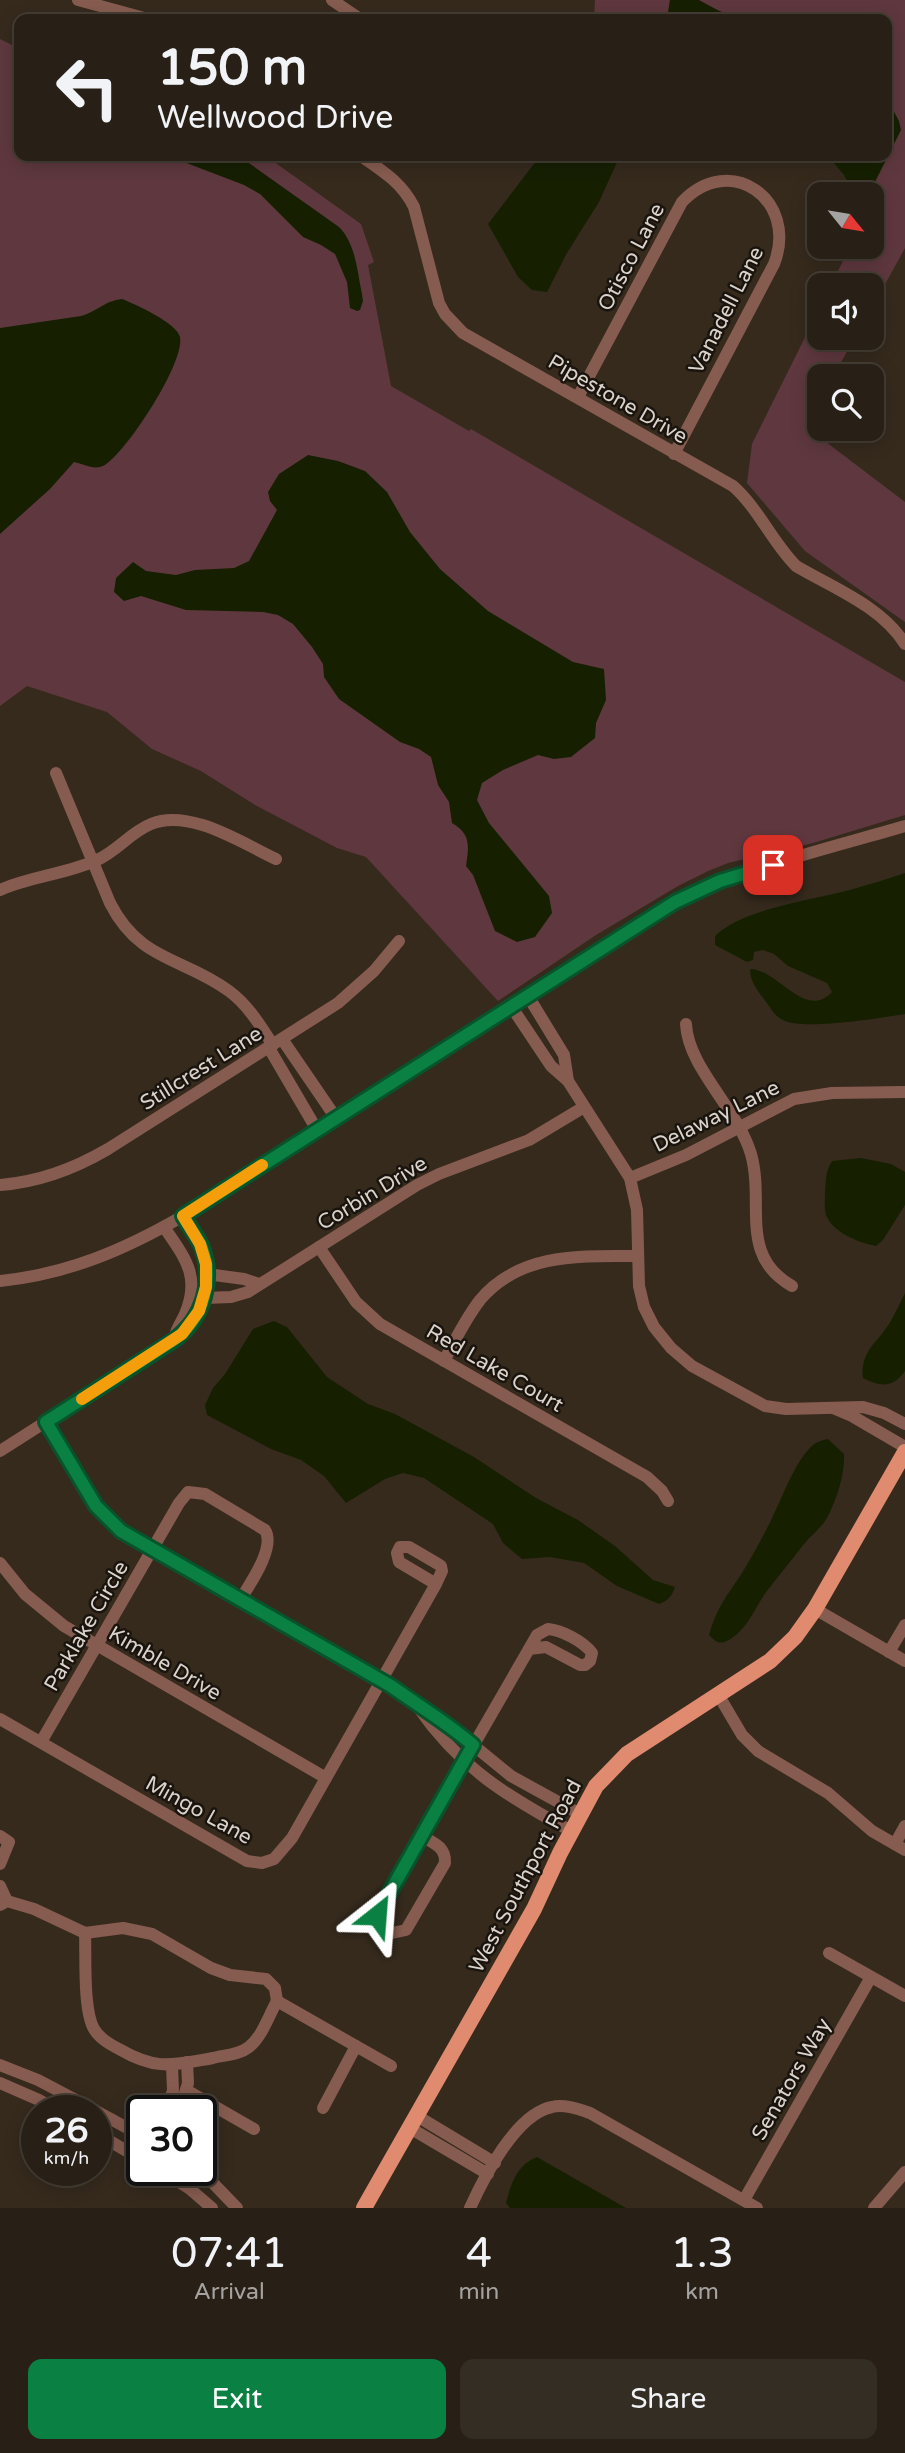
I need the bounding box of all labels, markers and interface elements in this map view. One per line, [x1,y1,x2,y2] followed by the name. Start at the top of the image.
[157,39,307,98] text: 150 m
[42,42,133,133] icon: left
[157,99,393,137] text: Wellwood Drive
[807,182,884,259] north arrow
[807,182,884,441] map controls
[593,199,670,315] street label: Otisco Lane
[684,242,769,378] street label: Vanadell Lane
[807,273,884,350] button: sound
[544,349,692,450] street label: Pipestone Drive
[807,364,884,441] button: search
[743,835,803,895] pin
[754,846,792,884] icon: arrive
[136,1021,267,1116] street label: Stillcrest Lane
[649,1075,784,1158] street label: Delaway Lane
[313,1151,432,1236] street label: Corbin Drive
[422,1319,568,1418] street label: Red Lake Court
[39,1557,134,1696] street label: Parklake Circle
[104,1621,226,1706] street label: Kimble Drive
[141,1771,257,1850] street label: Mingo Lane
[464,1775,587,1977] street label: West Southport Road
[340,1878,414,1952] position arrow
[746,2014,836,2145] street label: Senators Way
[126,2095,217,2186] speed limit sign: 30
[45,2110,88,2152] text: 26
[44,2147,89,2169] text: km/h
[171,2228,287,2279] text: 07:41
[466,2228,492,2279] text: 4
[670,2228,734,2279] text: 1.3
[194,2278,265,2306] text: Arrival
[458,2278,499,2306] text: min
[685,2278,719,2306] text: km
[28,2359,446,2439] button: Exit
[460,2359,877,2439] button: Share

